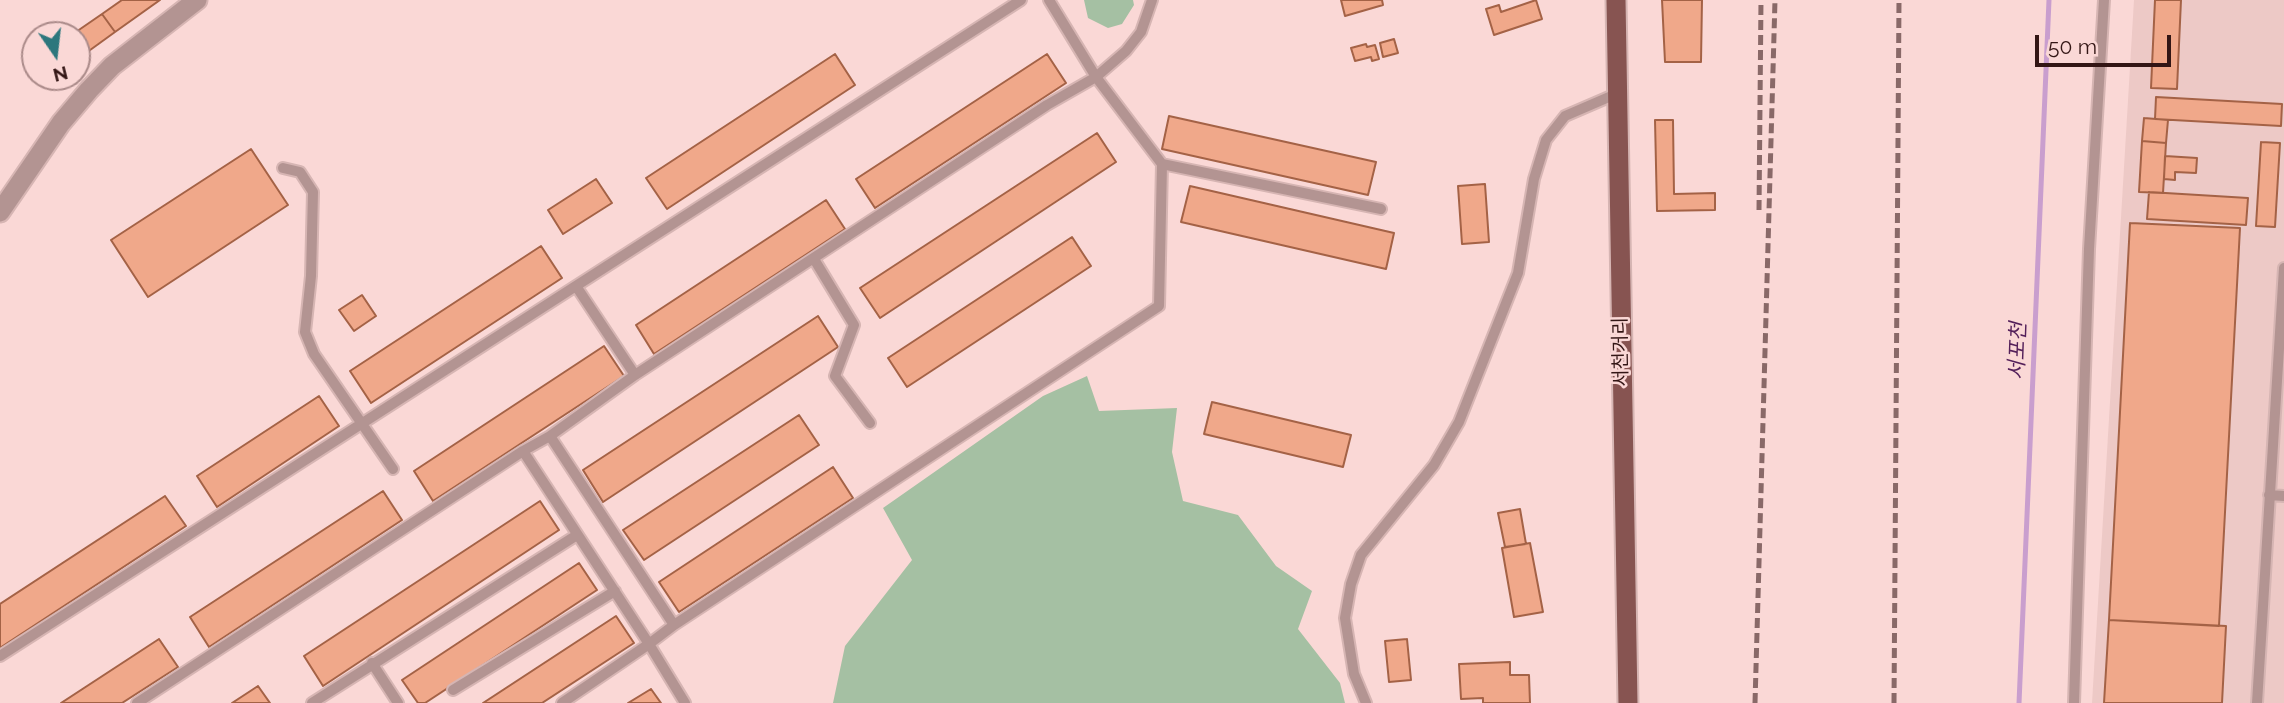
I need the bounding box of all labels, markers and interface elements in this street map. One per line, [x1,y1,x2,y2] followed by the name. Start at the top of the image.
[21,21,91,91] north arrow
[2039,21,2176,65] scale bar
[2048,34,2097,59] text: 50 m
[51,62,70,87] text: N
[1609,317,1633,387] street label: 서천거리
[2004,322,2032,380] water label: 서포천

